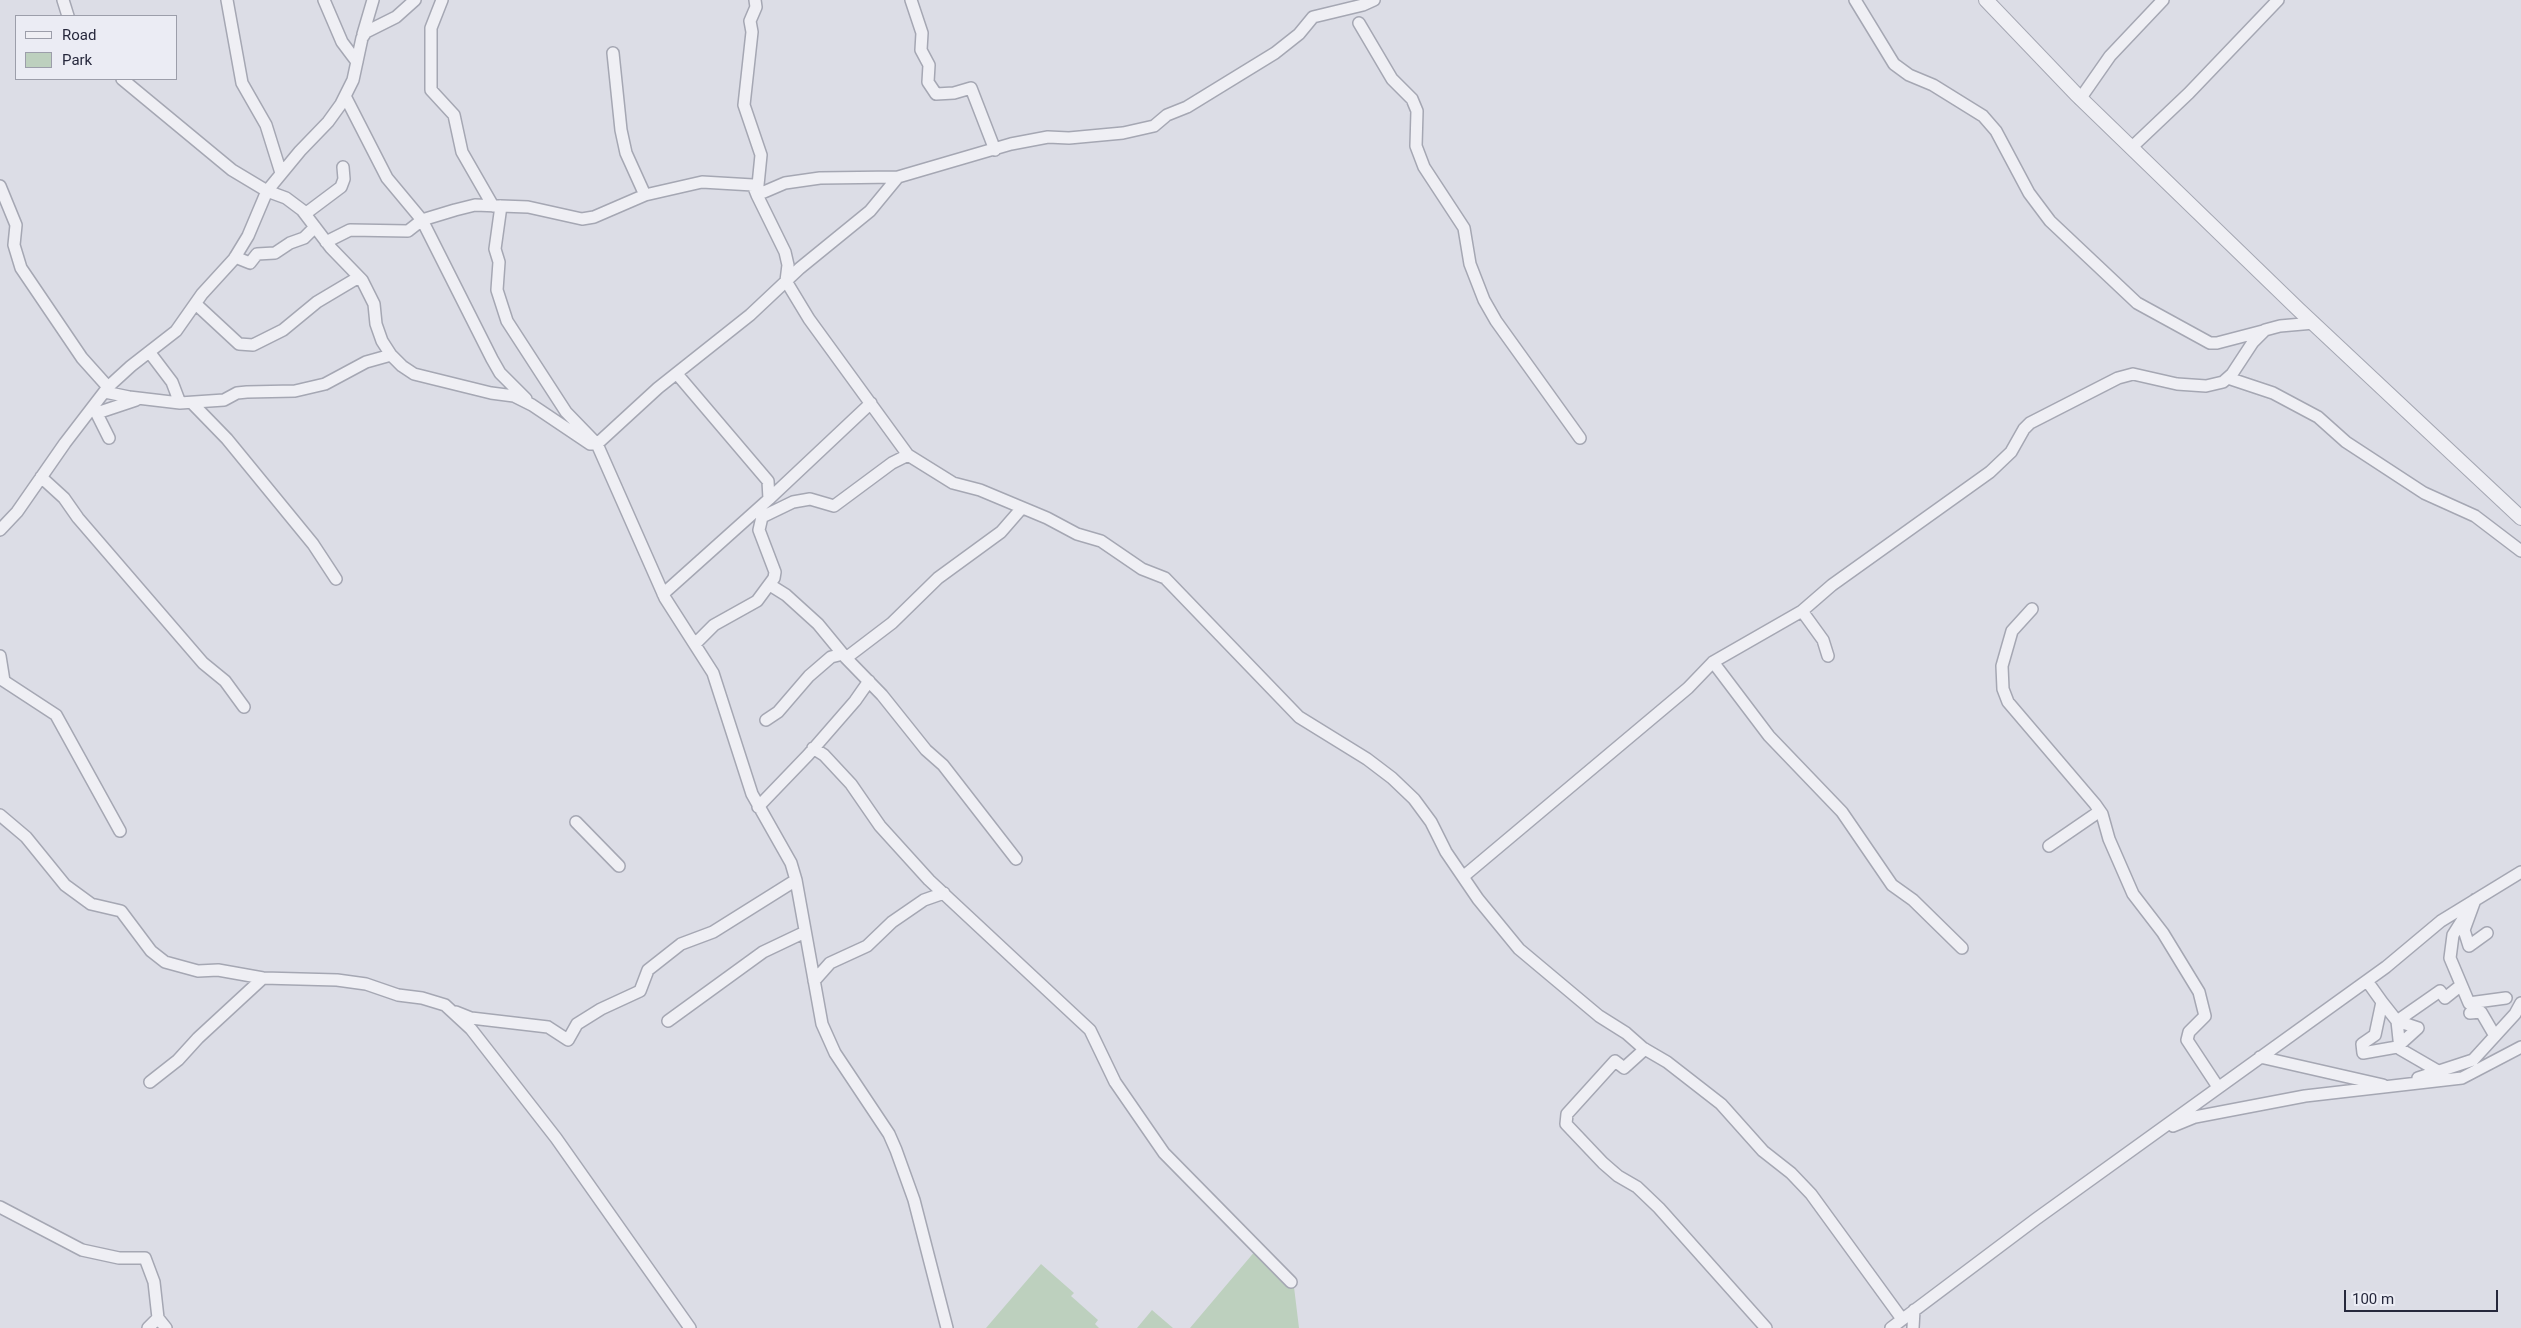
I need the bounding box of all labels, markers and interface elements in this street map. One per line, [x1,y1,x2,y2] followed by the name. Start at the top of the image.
[15,15,178,80] legend
[62,26,96,44] text: Road
[62,51,92,69] text: Park
[2346,1280,2500,1312] scale bar
[2352,1290,2394,1308] text: 100 m

